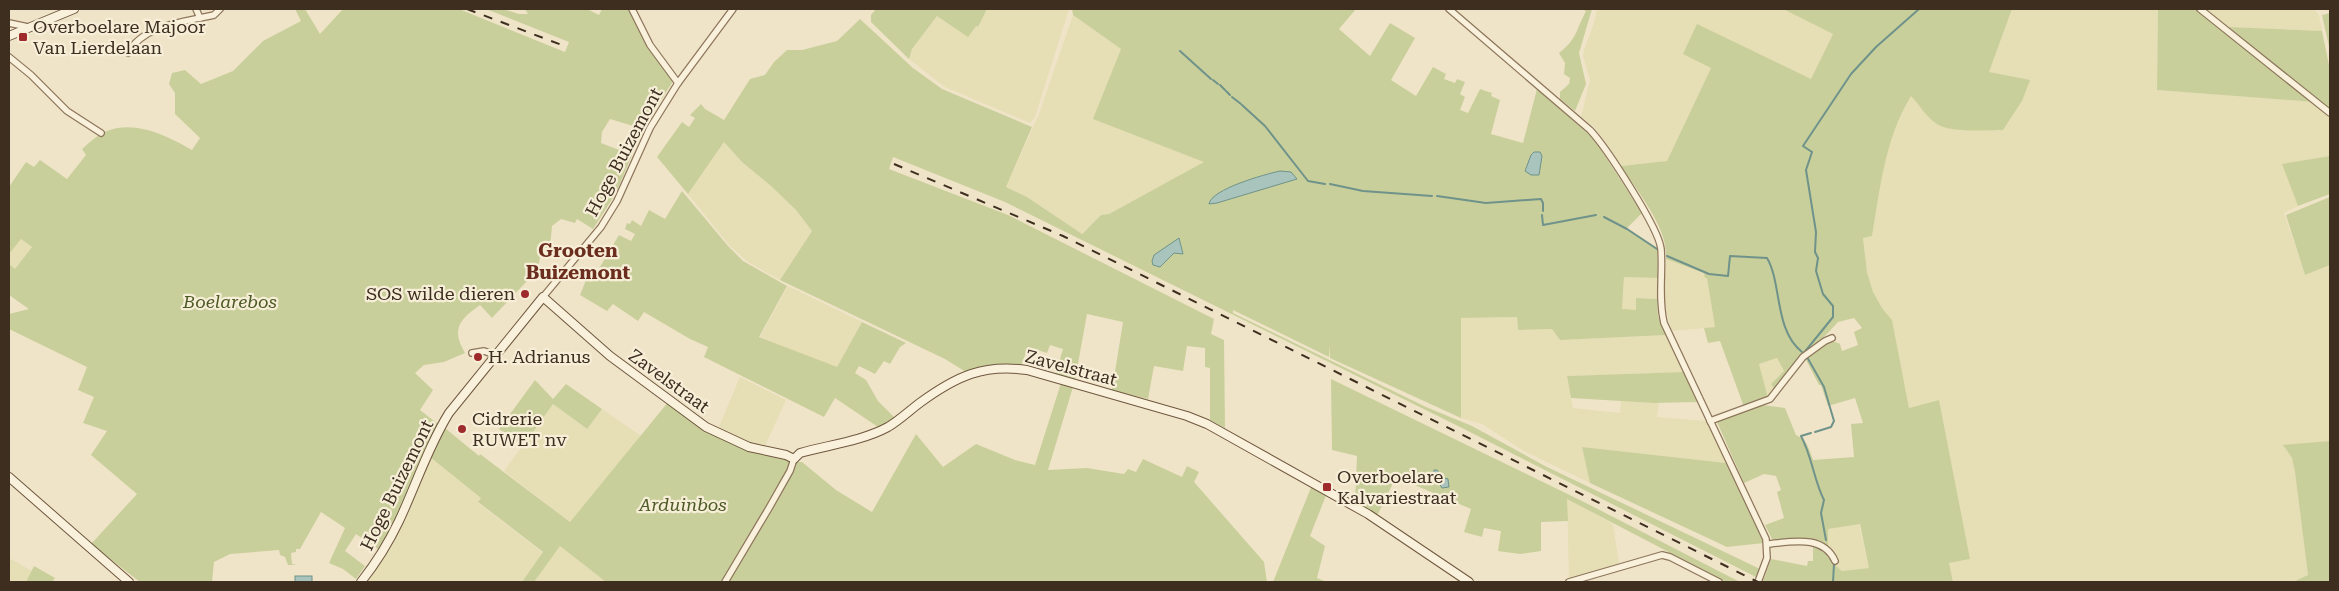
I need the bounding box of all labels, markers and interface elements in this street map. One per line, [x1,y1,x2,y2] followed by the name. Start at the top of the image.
[33,16,206,58] place label: Overboelare Majoor Van Lierdelaan
[17,31,29,43] marker: Overboelare Majoor Van Lierdelaan
[581,83,667,220] street label: Hoge Buizemont
[526,239,630,284] district label: Grooten Buizemont
[366,283,515,304] place label: SOS wilde dieren
[519,288,531,300] marker: SOS wilde dieren
[182,291,277,312] park label: Boelarebos
[625,344,714,417] street label: Zavelstraat
[1023,345,1120,390] street label: Zavelstraat
[488,346,590,367] place label: H. Adrianus
[472,351,484,363] marker: H. Adrianus
[472,408,567,450] place label: Cidrerie RUWET nv
[356,416,437,554] street label: Hoge Buizemont
[456,423,468,435] marker: Cidrerie RUWET nv
[1337,466,1457,508] place label: Overboelare Kalvariestraat
[1321,481,1333,493] marker: Overboelare Kalvariestraat
[638,494,727,515] park label: Arduinbos

